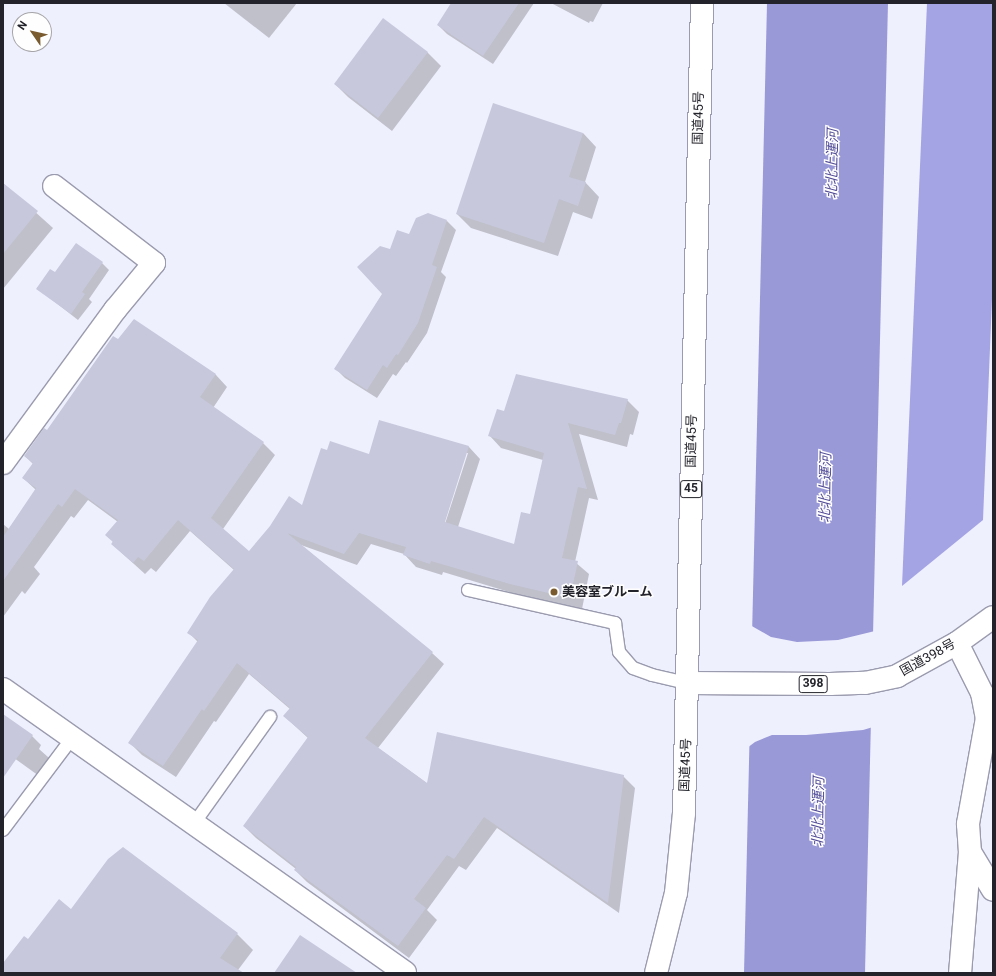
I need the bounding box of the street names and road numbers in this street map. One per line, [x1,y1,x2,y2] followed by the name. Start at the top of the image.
[691,91,707,145] street label: 国道45号
[684,414,700,468] street label: 国道45号
[680,479,702,499] road number: 45
[898,636,958,680] street label: 国道398号
[798,674,828,694] road number: 398
[677,738,695,792] street label: 国道45号

